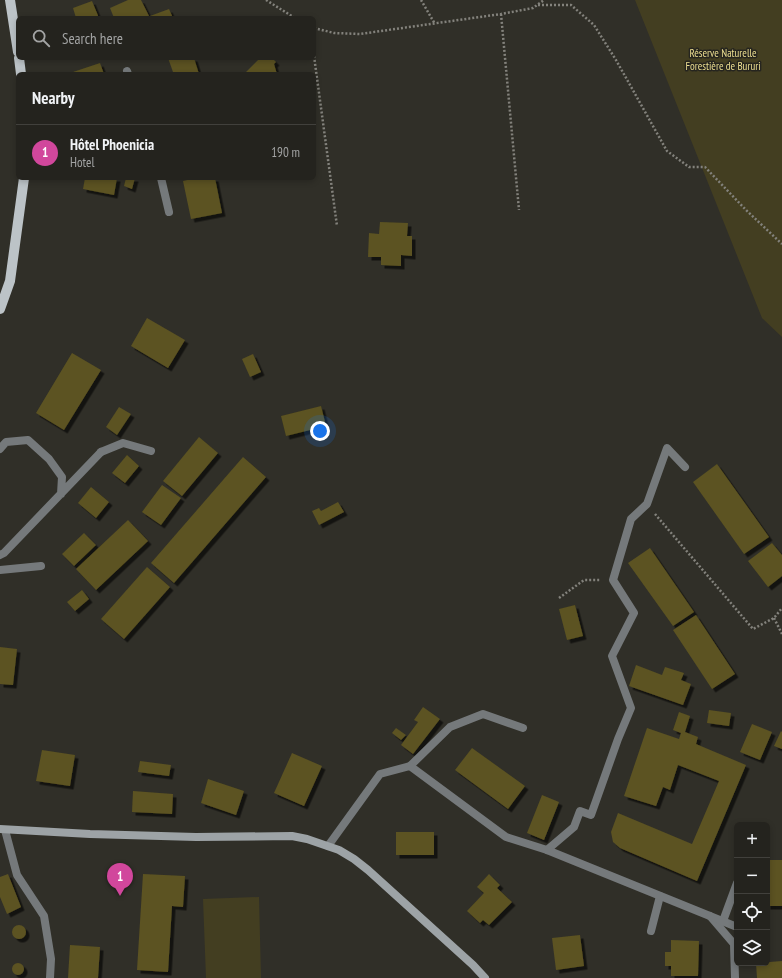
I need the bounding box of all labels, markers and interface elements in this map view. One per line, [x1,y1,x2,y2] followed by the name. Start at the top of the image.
[16,16,316,60] search box
[30,27,52,49] icon: search
[62,29,123,48] text: Search here
[685,46,761,73] park label: Réserve Naturelle Forestière de Bururi
[32,87,75,109] text: Nearby
[70,135,154,154] text: Hôtel Phoenicia
[42,144,48,161] text: 1
[271,144,300,161] text: 190 m
[70,154,94,171] text: Hotel
[310,421,330,441] your location
[734,822,770,966] map controls
[734,822,770,858] button: +
[734,858,770,894] button: −
[107,863,133,896] pin: 1
[734,894,770,930] button: locate
[734,930,770,966] button: layers

